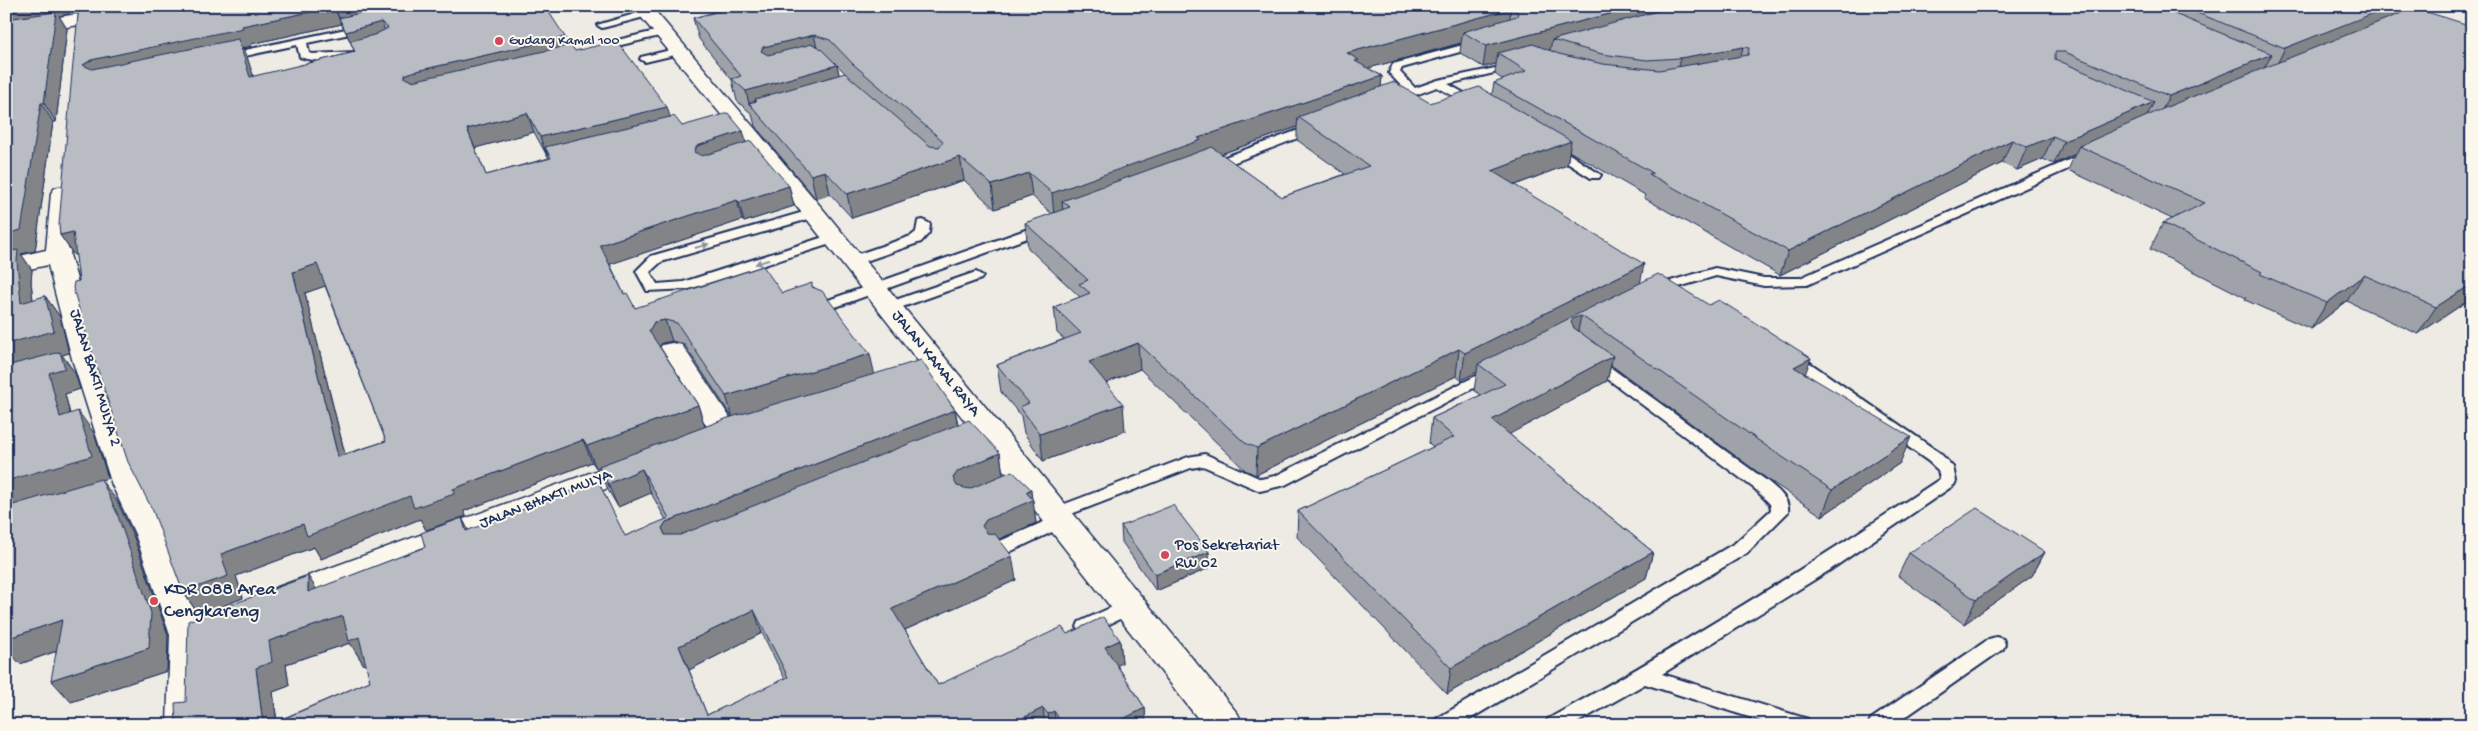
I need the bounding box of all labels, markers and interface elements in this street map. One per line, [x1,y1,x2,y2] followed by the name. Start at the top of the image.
[509,33,620,50] place label: Gudang Kamal 100
[493,35,505,47] marker: Gudang Kamal 100
[695,241,710,249] one-way arrow
[755,258,770,266] one-way arrow
[64,307,124,449] street label: JALAN BAKTI MULYA 2
[887,307,984,422] street label: JALAN KAMAL RAYA
[477,466,616,534] street label: JALAN BHAKTI MULYA
[1174,537,1280,574] place label: Pos Sekretariat RW 02
[1159,549,1171,561] marker: Pos Sekretariat RW 02
[164,579,277,624] place label: KDR 088 Area Cengkareng
[148,595,160,607] marker: KDR 088 Area Cengkareng

